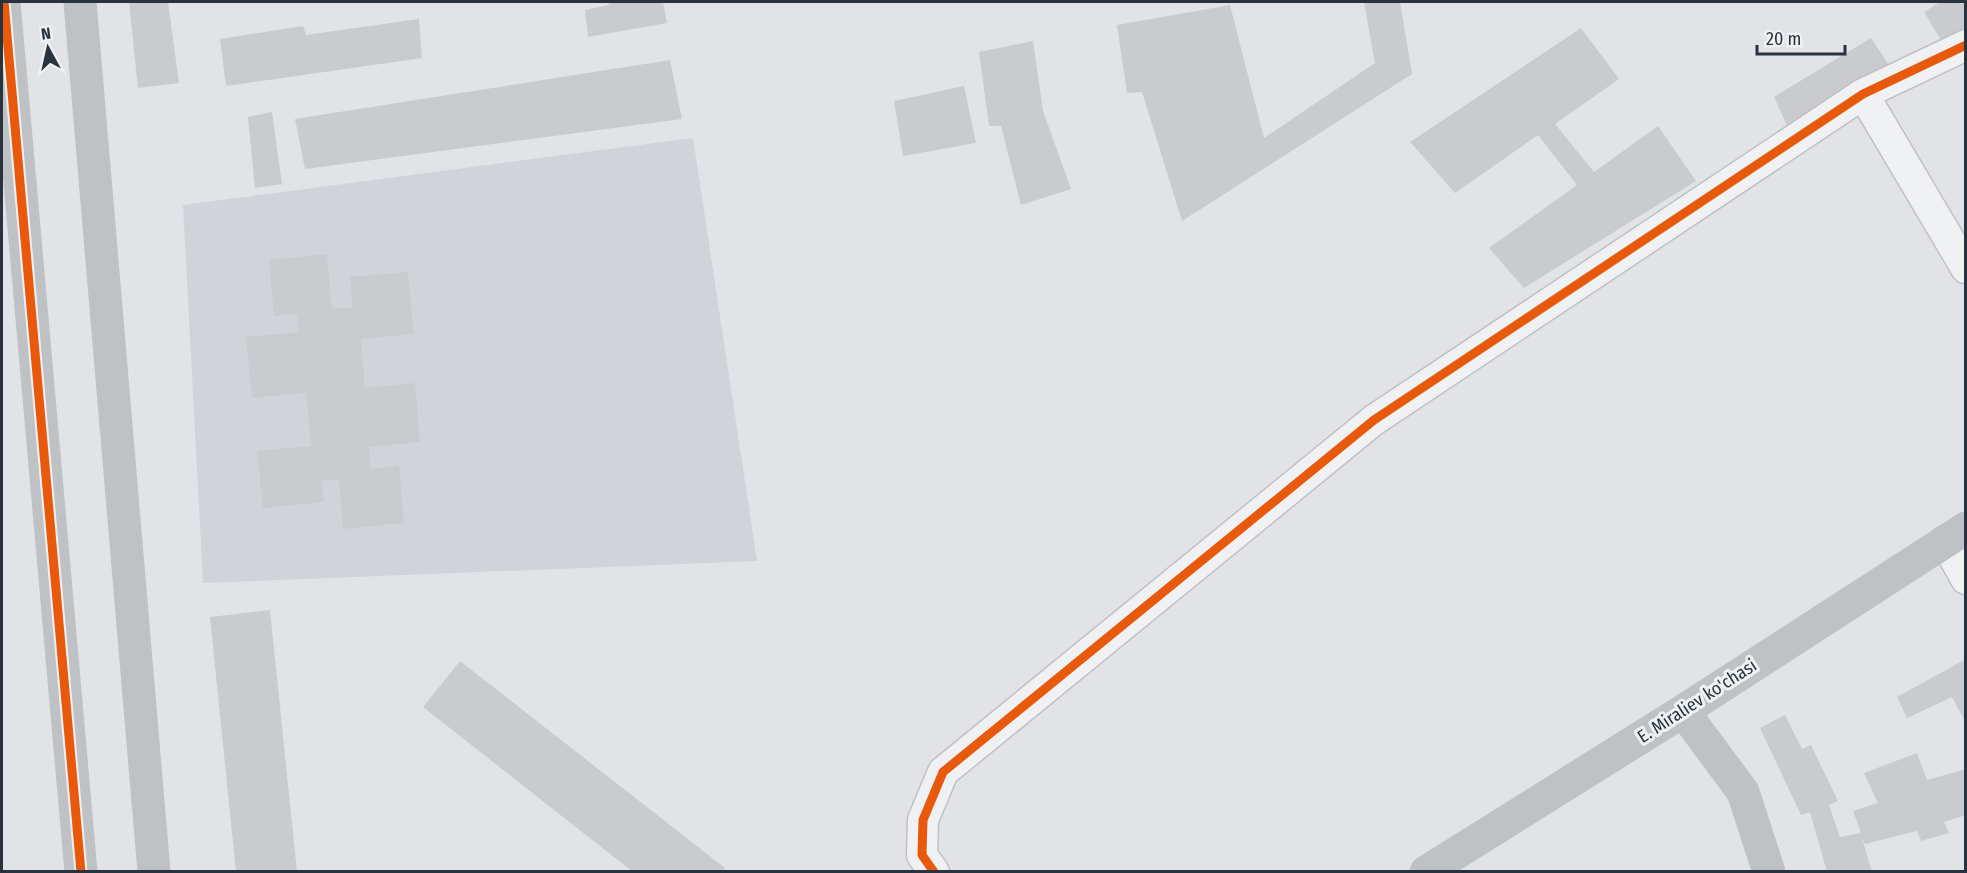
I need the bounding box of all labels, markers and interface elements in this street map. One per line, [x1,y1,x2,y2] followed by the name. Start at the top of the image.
[18,18,78,78] north arrow
[1757,18,1846,56] scale bar
[40,24,52,44] text: N
[1766,28,1801,50] text: 20 m
[1633,654,1761,748] street label: E. Miraliev ko'chasi

